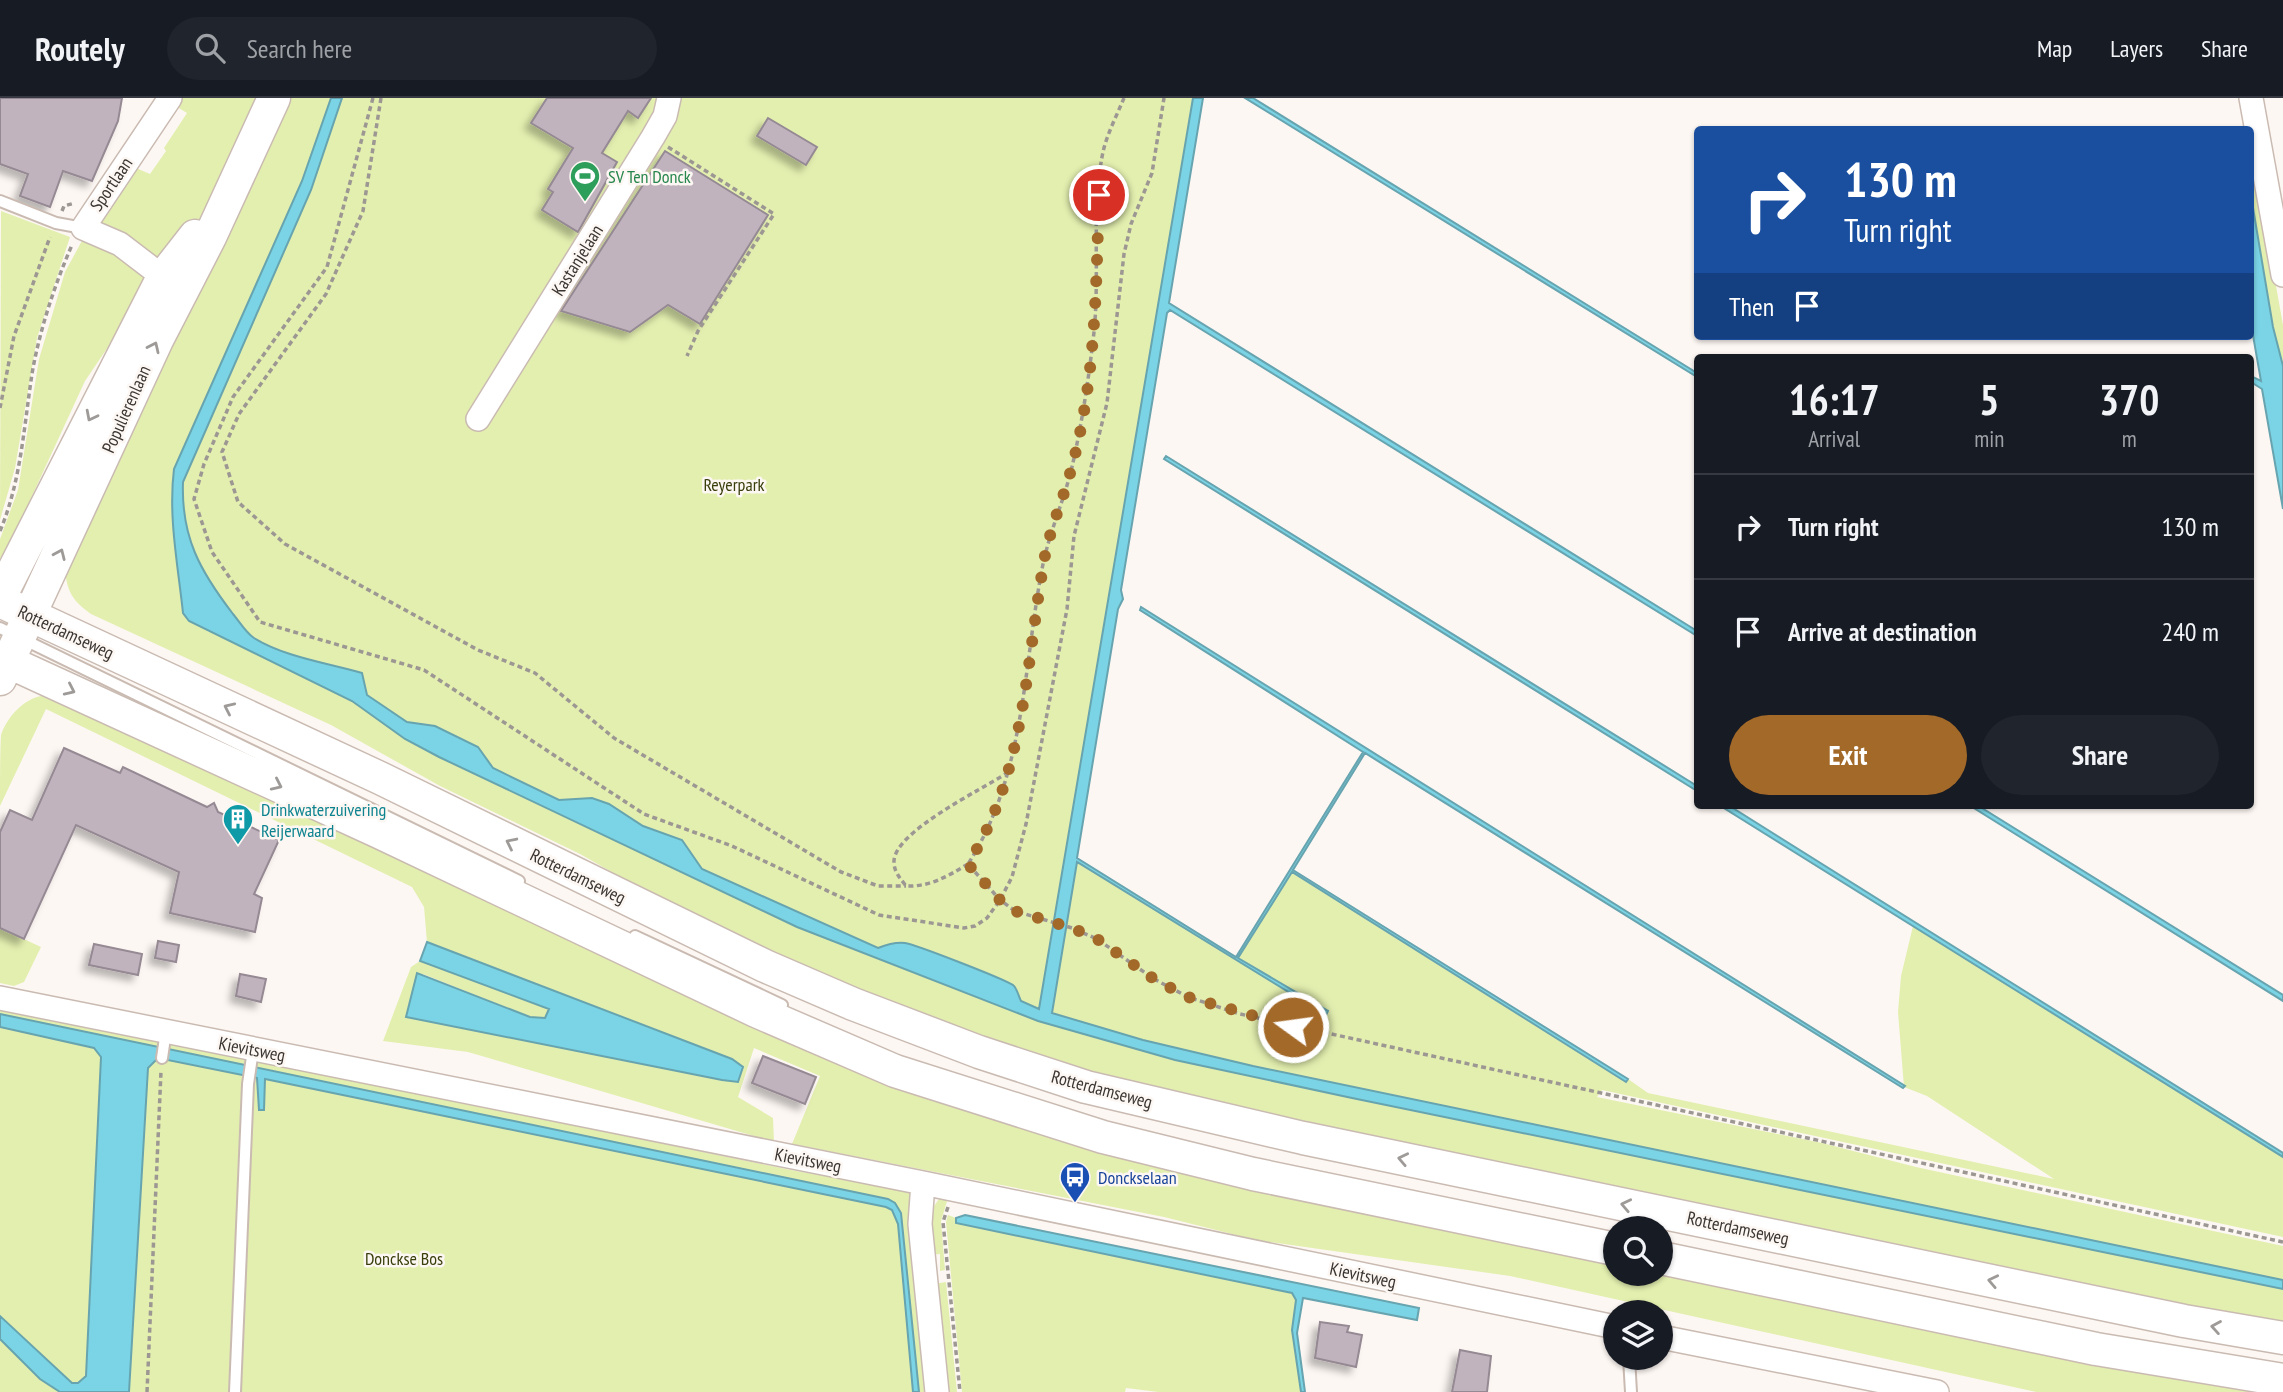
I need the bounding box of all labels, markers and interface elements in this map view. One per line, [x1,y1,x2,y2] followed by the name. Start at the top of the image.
[167,17,657,80] search box
[35,27,125,70] text: Routely
[191,29,229,67] icon: search
[247,32,352,65] text: Search here
[2037,33,2072,64] text: Map
[2110,33,2163,64] text: Layers
[2201,33,2248,64] text: Share
[1844,147,1957,211] text: 130 m
[85,153,137,215] street label: Sportlaan
[1729,154,1820,245] icon: right
[568,159,602,203] sports icon: SV Ten Donck
[608,165,691,188] place label: SV Ten Donck
[1069,165,1129,225] pin
[1080,176,1118,214] icon: arrive
[1844,209,1952,251] text: Turn right
[546,220,608,300] street label: Kastanjelaan
[1788,287,1826,325] icon: arrive
[1729,290,1774,323] text: Then
[146,342,160,354] one-way arrow
[97,362,155,456] street label: Populierenlaan
[1789,372,1880,427] text: 16:17
[1979,372,1999,427] text: 5
[2099,372,2159,427] text: 370
[86,408,100,421] one-way arrow
[1808,424,1860,453] text: Arrival
[1974,424,2004,453] text: min
[2122,424,2137,453] text: m
[703,473,765,496] park label: Reyerpark
[1729,508,1767,546] icon: right
[1788,510,1879,543] text: Turn right
[2161,510,2219,543] text: 130 m
[52,549,66,561] one-way arrow
[14,600,118,664] street label: Rotterdamseweg
[1729,613,1767,651] icon: arrive
[1788,615,1977,648] text: Arrive at destination
[2161,615,2219,648] text: 240 m
[63,682,75,696] one-way arrow
[224,702,236,716] one-way arrow
[1729,715,1967,795] button: Exit
[1981,715,2219,795] button: Share
[270,777,282,791] one-way arrow
[261,798,386,842] place label: Drinkwaterzuivering Reijerwaard
[221,802,255,846] building icon: Drinkwaterzuivering Reijerwaard
[506,837,518,851] one-way arrow
[526,843,630,909] street label: Rotterdamseweg
[1256,990,1330,1064] position arrow
[217,1031,287,1067] street label: Kievitsweg
[1049,1065,1155,1113] street label: Rotterdamseweg
[773,1142,843,1178] street label: Kievitsweg
[1397,1152,1409,1167] one-way arrow
[1058,1160,1092,1204] bus stop icon: Donckselaan
[1098,1166,1177,1189] place label: Donckselaan
[1620,1199,1632,1214] one-way arrow
[1685,1206,1791,1250] street label: Rotterdamseweg
[1603,1216,1673,1370] map controls
[1603,1216,1673,1286] button: search
[365,1247,443,1270] park label: Donckse Bos
[1328,1257,1398,1293] street label: Kievitsweg
[1987,1275,1999,1290] one-way arrow
[1603,1300,1673,1370] button: layers
[2210,1320,2222,1335] one-way arrow

